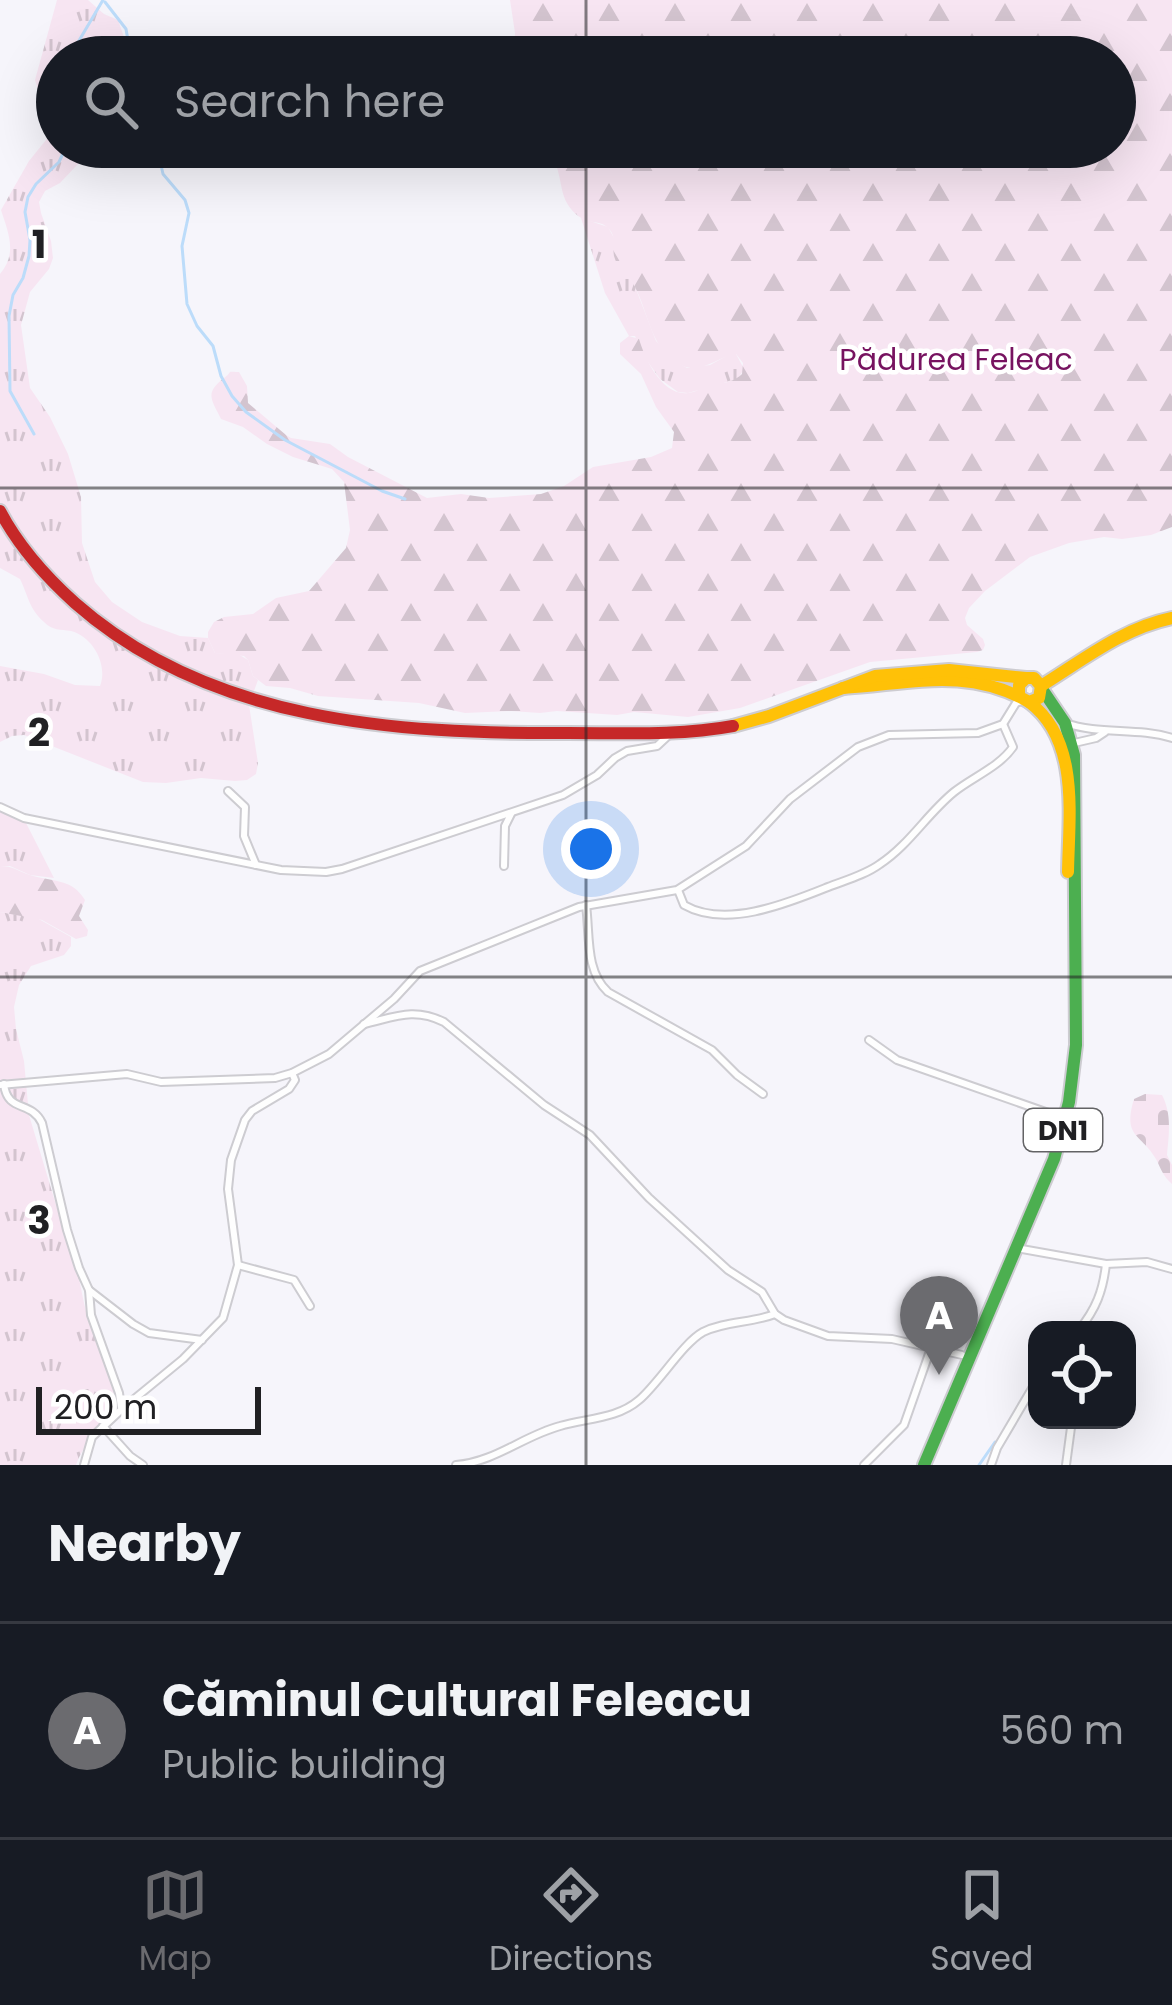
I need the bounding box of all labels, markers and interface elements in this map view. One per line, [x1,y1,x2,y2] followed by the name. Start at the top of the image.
[36,36,1136,168] search box
[78,69,144,135] icon: search
[174,70,445,133] text: Search here
[32,217,46,272] text: 1
[839,338,1073,381] park label: Pădurea Feleac
[28,705,50,760] text: 2
[561,819,621,879] your location
[1024,1109,1102,1151] road number: DN1
[27,1193,51,1248] text: 3
[900,1276,978,1375] pin: A
[1028,1321,1136,1429] map controls
[1028,1321,1136,1429] button: locate
[36,1381,261,1434] scale bar
[54,1384,157,1431] text: 200 m
[48,1507,241,1579] text: Nearby
[162,1669,752,1732] text: Căminul Cultural Feleacu
[73,1703,101,1758] text: A
[1000,1703,1124,1758] text: 560 m
[162,1737,447,1792] text: Public building
[139,1862,212,1984] tab: Map
[489,1862,653,1984] tab: Directions
[930,1862,1033,1984] tab: Saved

